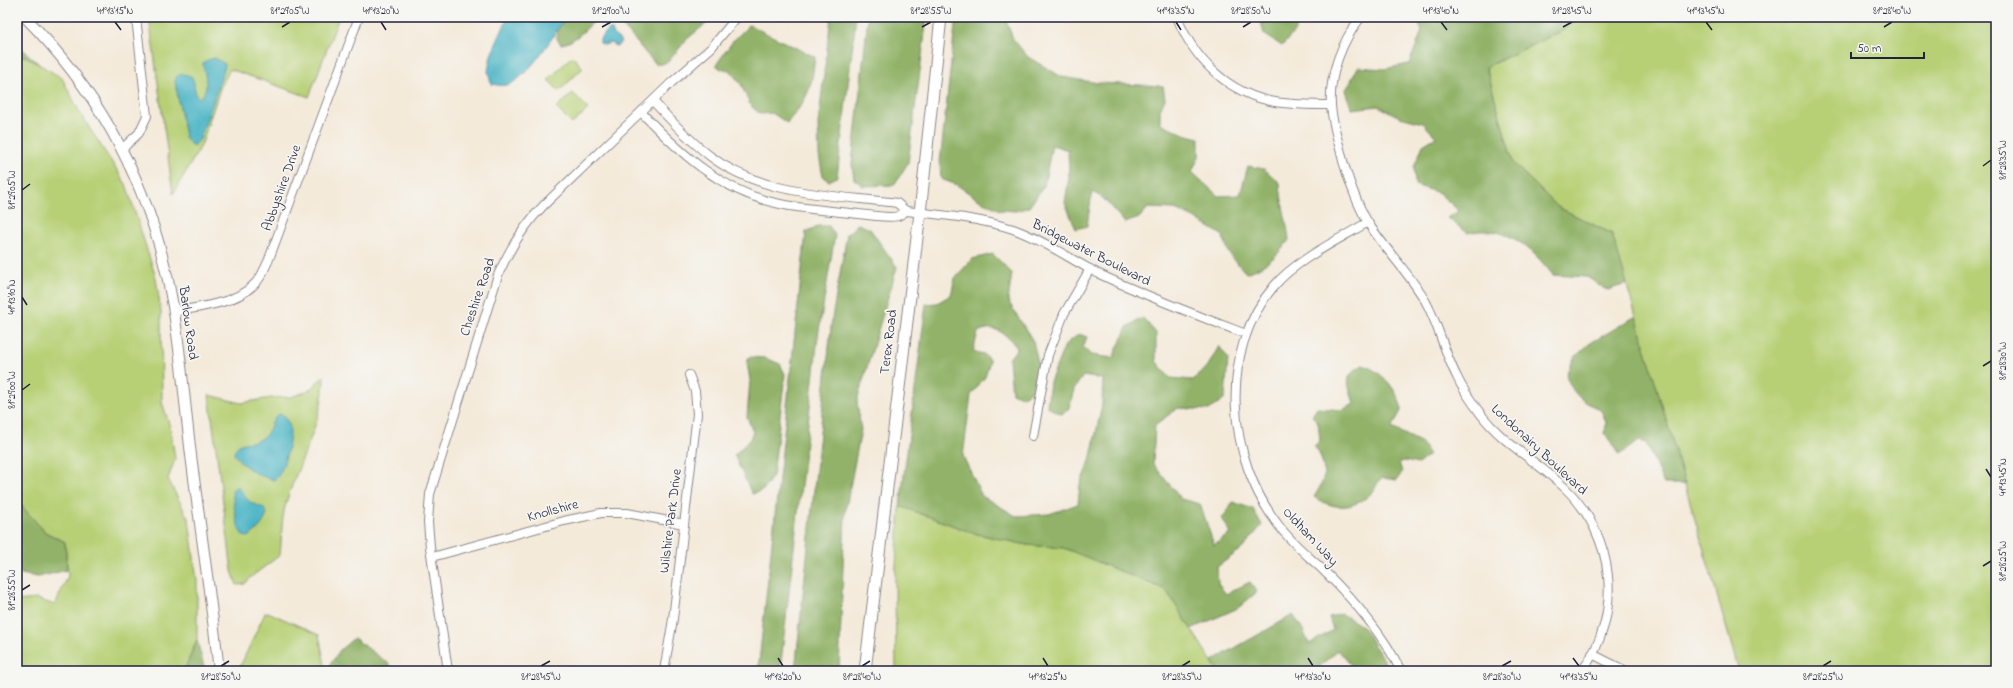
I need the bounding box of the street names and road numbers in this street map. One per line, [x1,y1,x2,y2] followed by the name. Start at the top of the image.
[257,141,309,234] street label: Abbyshire Drive
[1027,214,1154,293] street label: Bridgewater Boulevard
[455,255,501,339] street label: Cheshire Road
[172,284,204,361] street label: Barlow Road
[875,308,903,376] street label: Terex Road
[1485,399,1592,501] street label: Londonairy Boulevard
[654,467,688,574] street label: Wilshire Park Drive
[525,494,582,528] street label: Knollshire
[1276,503,1343,572] street label: Oldham Way

